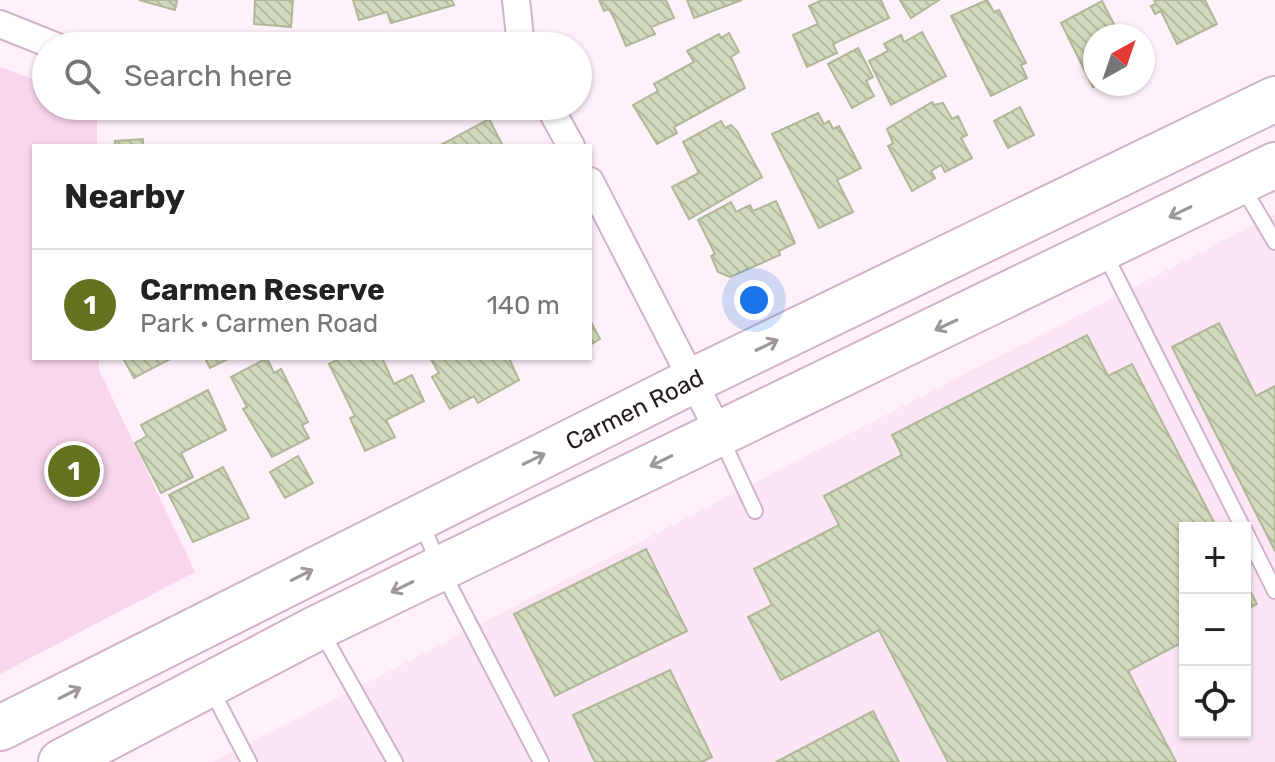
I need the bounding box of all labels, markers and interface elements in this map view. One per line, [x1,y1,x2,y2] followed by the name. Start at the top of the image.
[1083,24,1155,96] north arrow
[32,32,592,120] search box
[60,54,104,98] icon: search
[124,58,292,94] text: Search here
[64,176,185,217] text: Nearby
[1168,205,1192,220] one-way arrow
[140,272,385,308] text: Carmen Reserve
[734,280,774,320] your location
[84,290,96,321] text: 1
[487,290,560,321] text: 140 m
[140,308,378,339] text: Park · Carmen Road
[934,318,958,333] one-way arrow
[755,336,779,352] one-way arrow
[561,364,708,456] street label: Carmen Road
[48,441,100,501] pin: 1
[522,451,546,466] one-way arrow
[649,454,673,469] one-way arrow
[1179,522,1251,738] map controls
[1179,522,1251,594] button: +
[289,567,313,583] one-way arrow
[390,580,414,596] one-way arrow
[1179,594,1251,666] button: −
[1179,666,1251,738] button: locate
[57,685,81,700] one-way arrow

